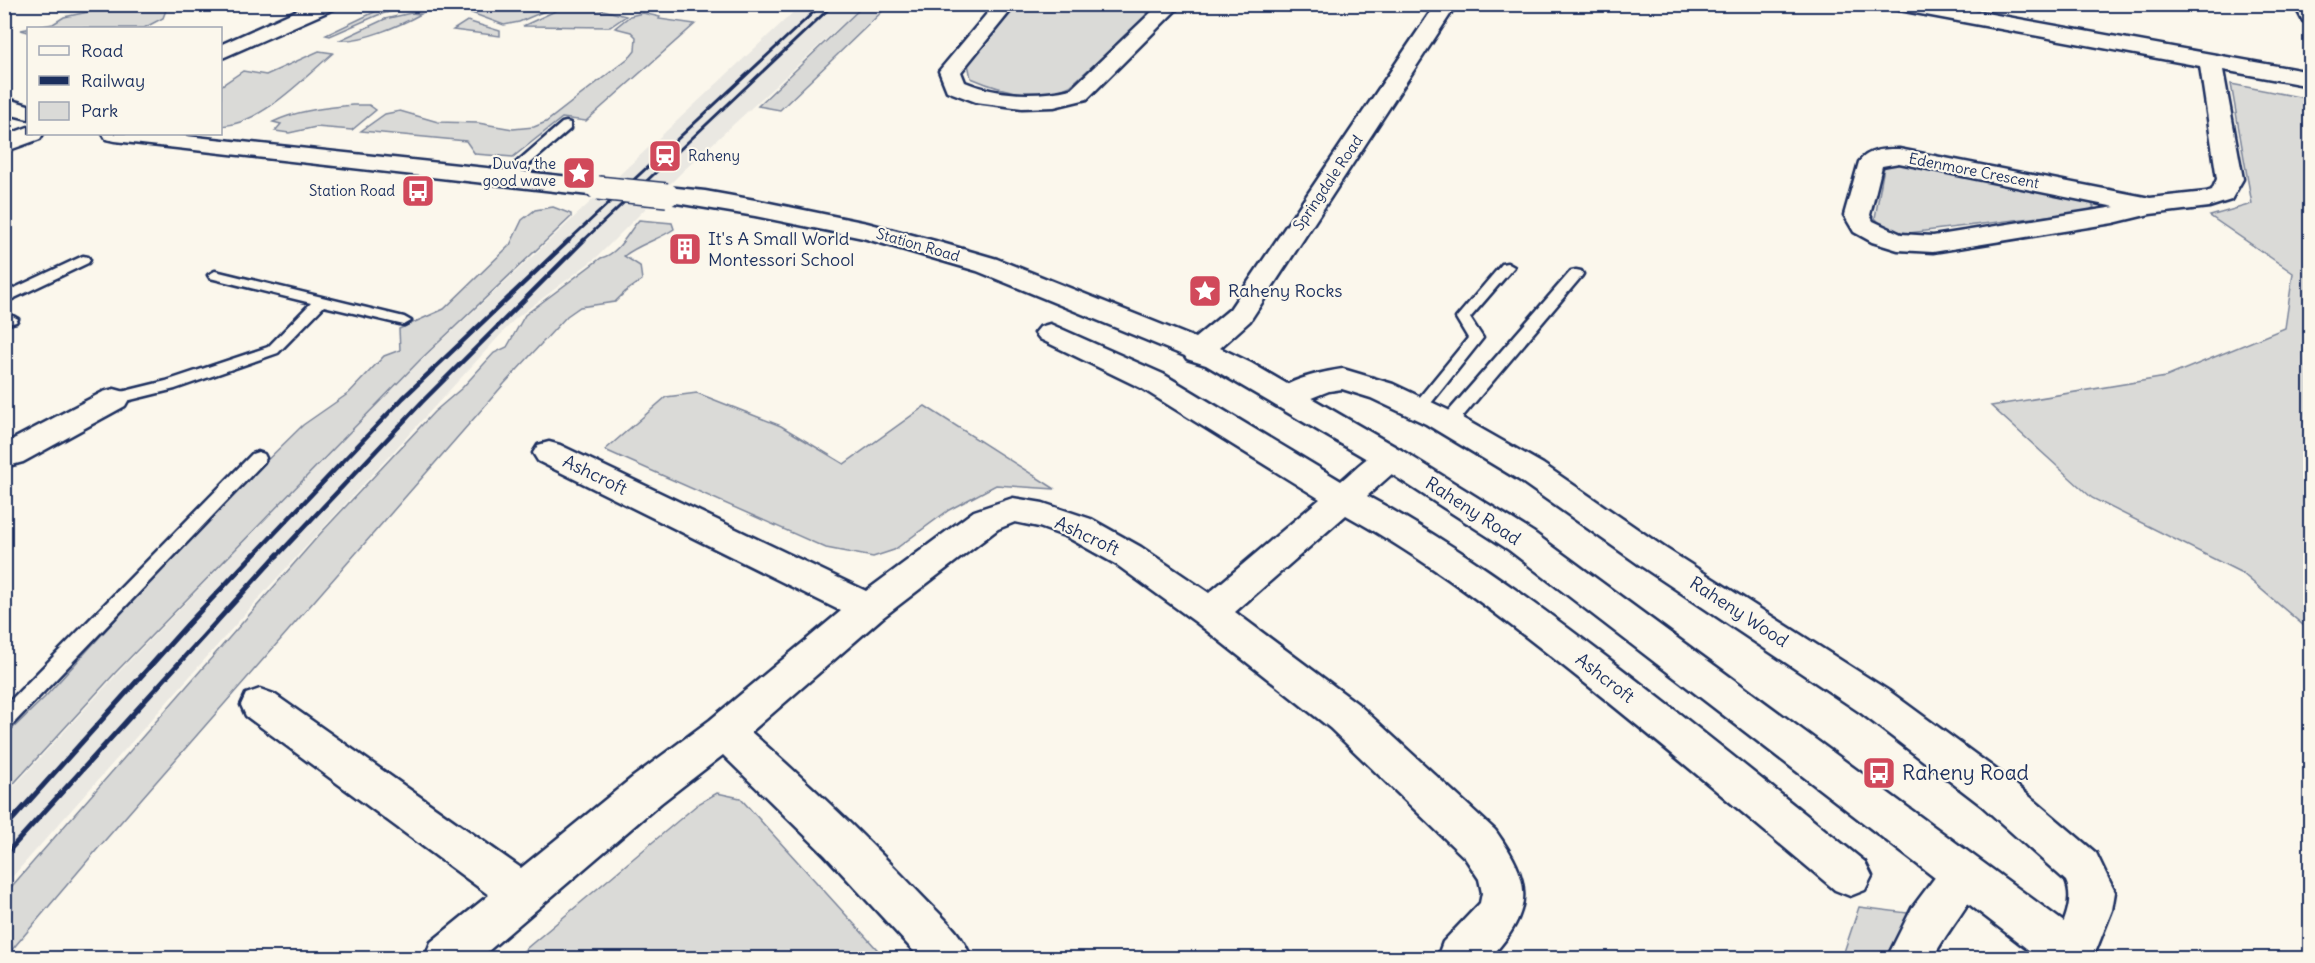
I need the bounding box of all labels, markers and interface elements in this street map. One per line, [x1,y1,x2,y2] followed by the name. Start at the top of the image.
[27,27,222,135] legend
[81,39,124,62] text: Road
[81,69,145,92] text: Railway
[81,99,118,122] text: Park
[1289,131,1367,234] street label: Springdale Road
[647,138,683,174] station icon: Raheny
[688,146,740,165] place label: Raheny
[1907,149,2041,192] street label: Edenmore Crescent
[483,154,556,190] place label: Duva, the good wave
[561,155,597,191] place icon: Duva, the good wave
[400,173,436,209] bus stop icon: Station Road
[309,181,395,200] place label: Station Road
[874,224,962,266] street label: Station Road
[708,227,854,271] place label: It's A Small World Montessori School
[667,231,703,267] building icon: It's A Small World Montessori School
[1187,273,1223,309] place icon: Raheny Rocks
[1228,279,1343,302] place label: Raheny Rocks
[559,449,631,500] street label: Ashcroft
[1421,471,1525,550] street label: Raheny Road
[1051,511,1123,560] street label: Ashcroft
[1686,571,1793,652] street label: Raheny Wood
[1571,647,1639,708] street label: Ashcroft
[1861,755,1897,791] bus stop icon: Raheny Road
[1902,759,2029,786] place label: Raheny Road

